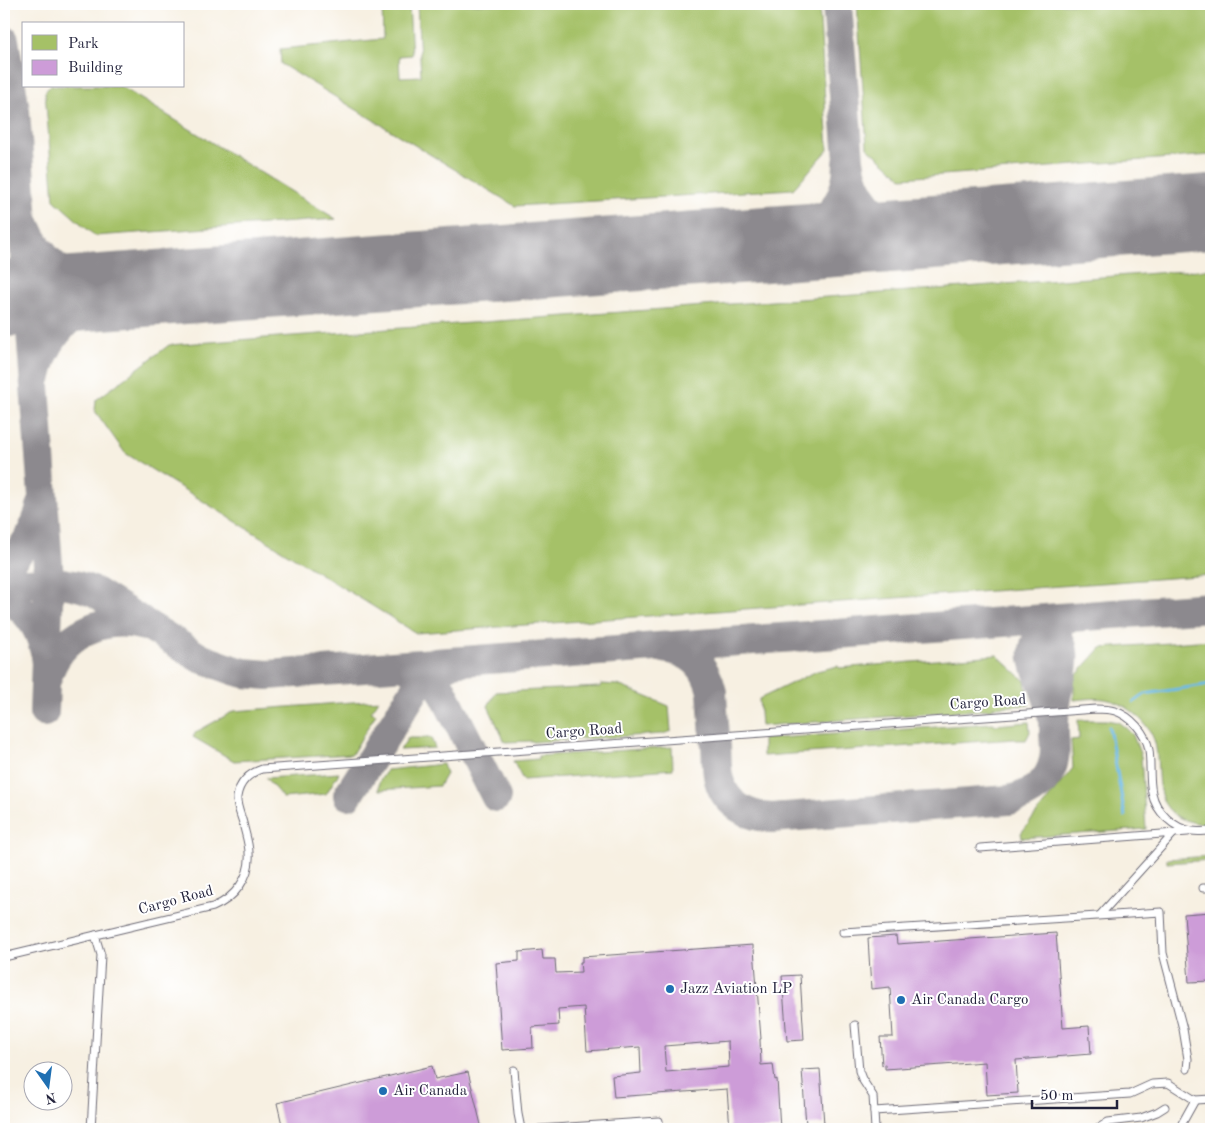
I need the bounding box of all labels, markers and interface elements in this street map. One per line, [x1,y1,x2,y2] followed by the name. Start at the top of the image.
[22,22,185,88] legend
[68,37,99,52] text: Park
[68,61,123,76] text: Building
[949,693,1027,713] street label: Cargo Road
[545,722,623,742] street label: Cargo Road
[137,884,215,918] street label: Cargo Road
[680,982,792,997] place label: Jazz Aviation LP
[664,983,676,995] marker: Jazz Aviation LP
[911,993,1028,1008] place label: Air Canada Cargo
[895,994,907,1006] marker: Air Canada Cargo
[22,1060,72,1110] north arrow
[1032,1078,1118,1110] scale bar
[393,1084,468,1099] place label: Air Canada
[377,1085,389,1097] marker: Air Canada
[1040,1089,1074,1104] text: 50 m
[44,1090,58,1106] text: N

